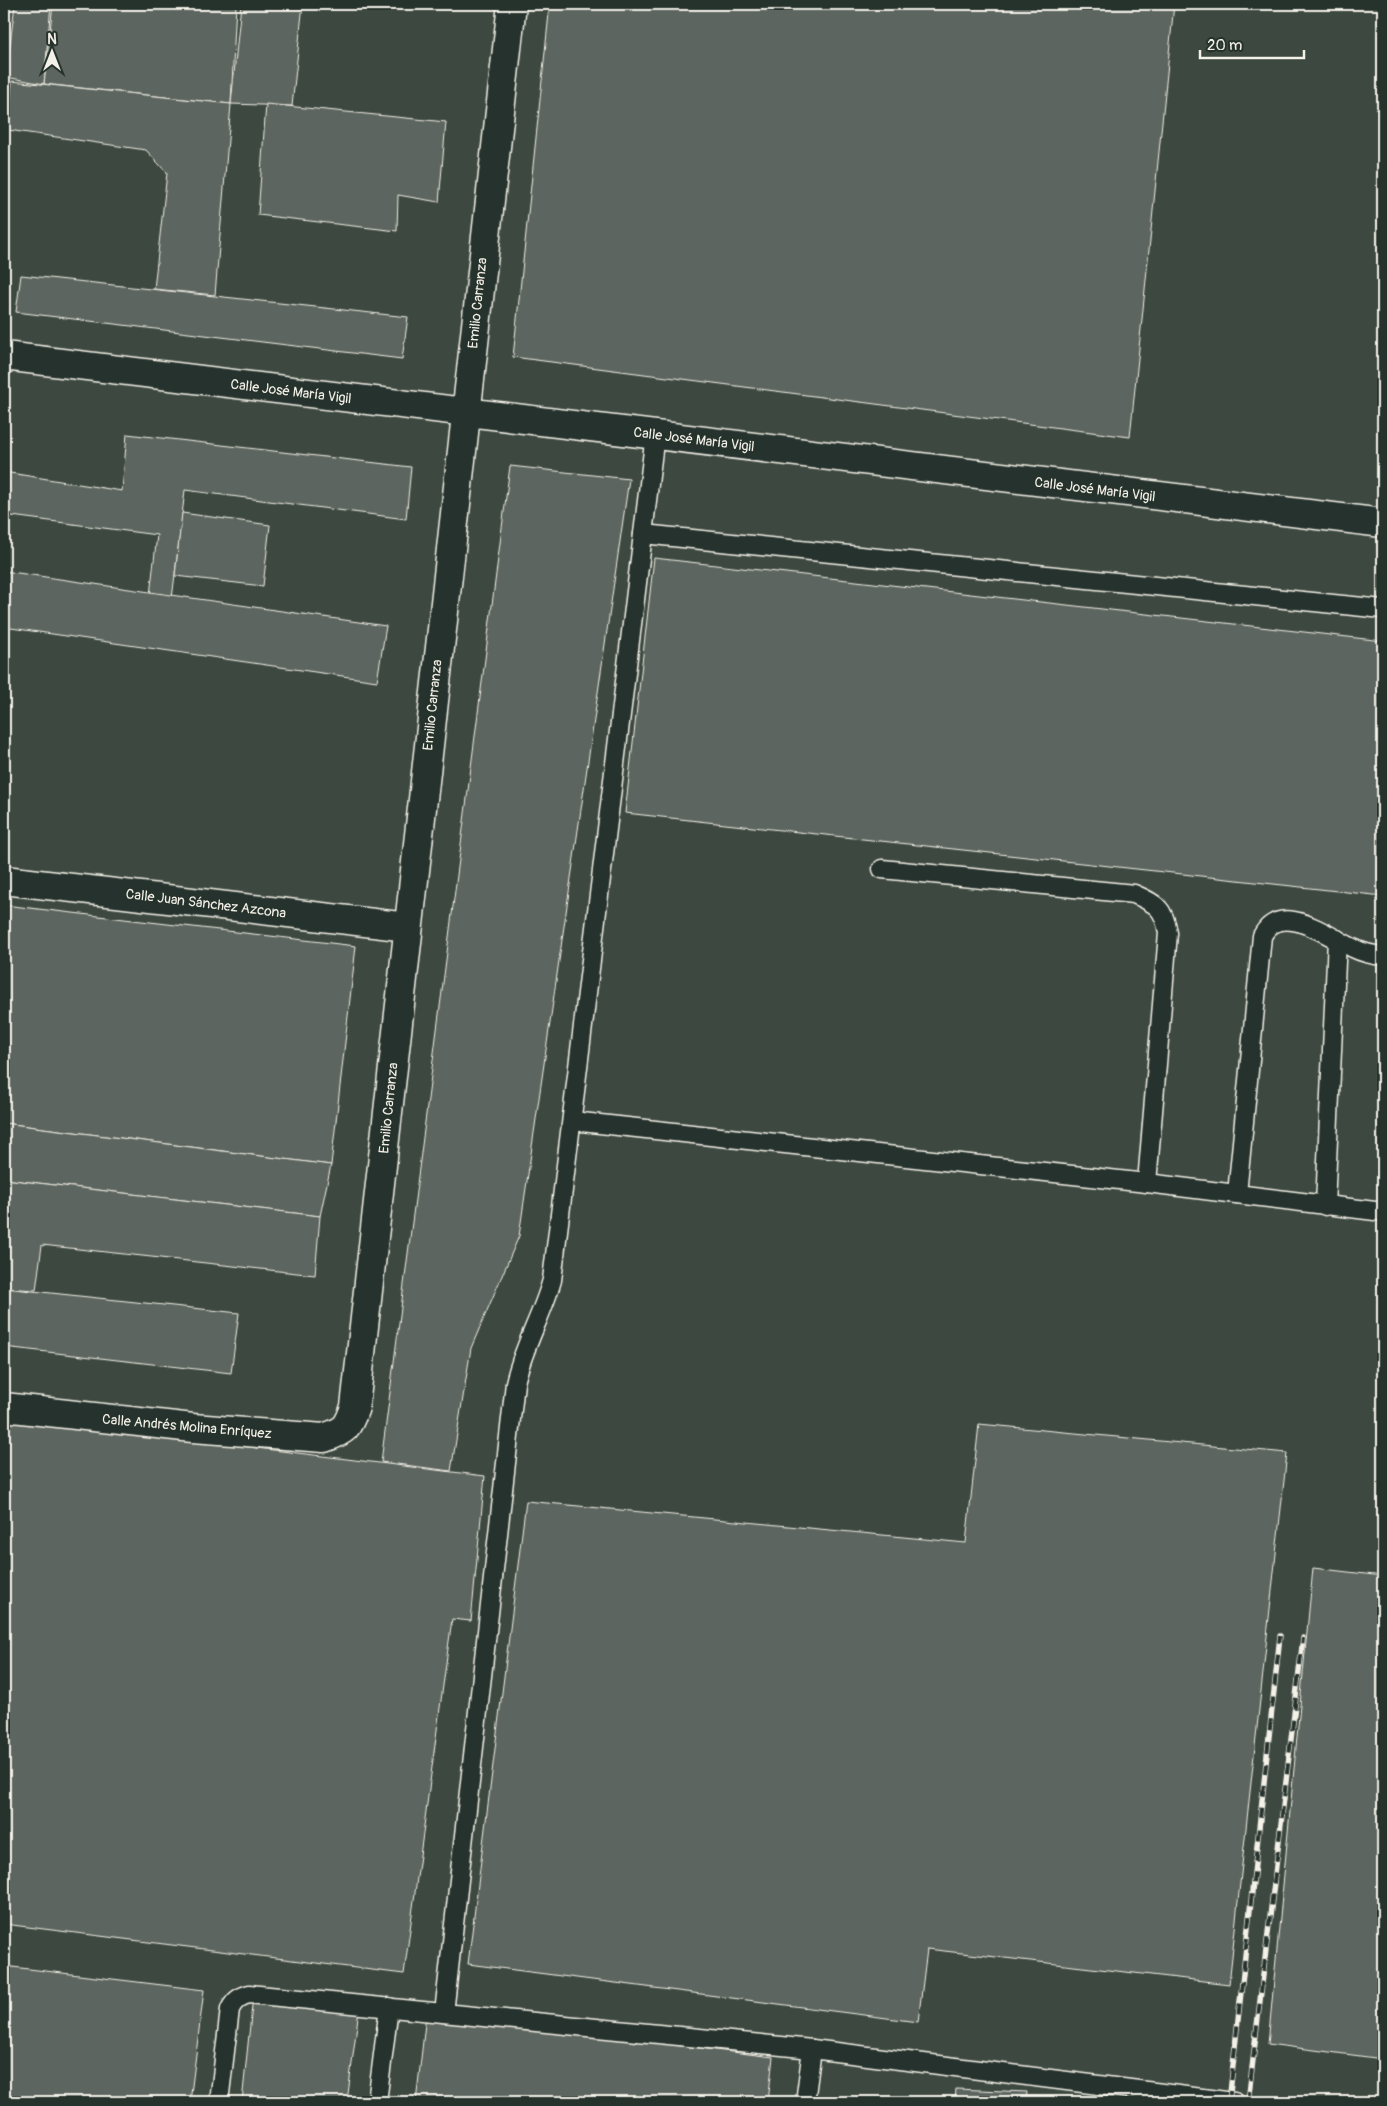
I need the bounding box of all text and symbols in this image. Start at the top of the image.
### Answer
north arrow [28,28,78,78]
scale bar [1200,28,1303,60]
text: N [47,31,57,48]
text: 20 m [1207,36,1242,55]
street label: Emilio Carranza [464,257,491,349]
street label: Calle José María Vigil [230,376,352,407]
street label: Calle José María Vigil [633,424,755,455]
street label: Calle José María Vigil [1034,474,1156,505]
street label: Emilio Carranza [419,659,446,751]
street label: Calle Juan Sánchez Azcona [125,885,287,922]
street label: Emilio Carranza [375,1062,402,1154]
street label: Calle Andrés Molina Enríquez [102,1411,272,1442]

